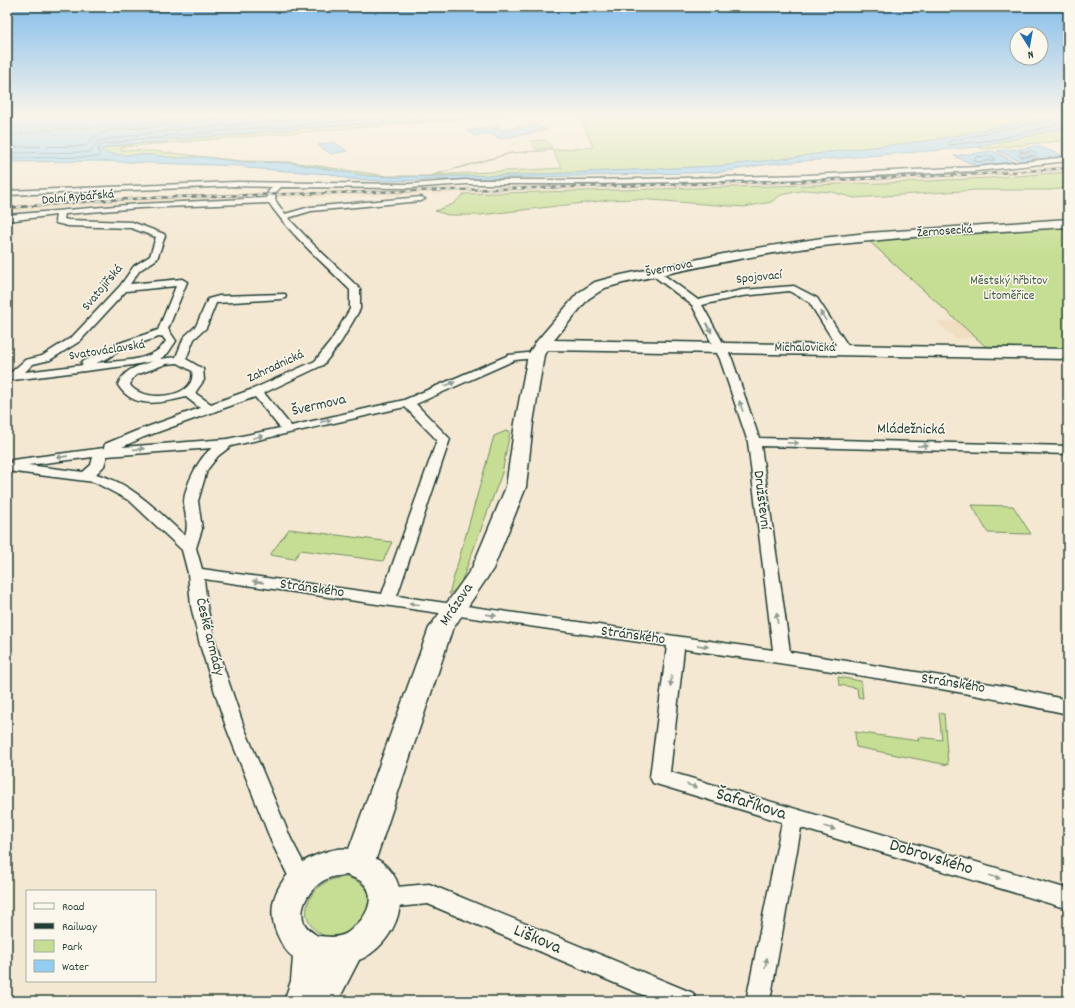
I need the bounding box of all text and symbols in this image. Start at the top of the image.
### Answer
north arrow [1009,26,1049,66]
text: N [1026,45,1035,62]
street label: Dolní Rybářská [41,185,116,211]
street label: Žernosecká [916,221,974,243]
street label: Švermova [644,255,695,283]
street label: Svatojiřská [78,260,129,315]
street label: Spojovací [735,266,784,290]
park label: Městský hřbitov Litoměřice [970,272,1048,306]
one-way arrow [819,310,826,322]
one-way arrow [706,322,713,334]
street label: Svatováclavská [68,336,147,366]
street label: Michalovická [775,339,836,358]
street label: Zahradnická [245,345,308,388]
one-way arrow [445,381,456,387]
street label: Švermova [290,389,349,423]
one-way arrow [738,399,744,411]
one-way arrow [320,418,333,424]
street label: Mládežnická [877,418,946,442]
one-way arrow [252,433,264,439]
one-way arrow [787,440,799,447]
one-way arrow [917,443,930,449]
one-way arrow [133,445,145,452]
one-way arrow [56,454,68,460]
street label: Družstevní [746,469,776,532]
street label: Stránského [278,574,346,604]
street label: Mrázova [435,578,480,631]
one-way arrow [252,579,264,585]
street label: České armády [189,596,230,679]
one-way arrow [408,601,420,607]
one-way arrow [485,612,498,618]
one-way arrow [773,612,780,624]
street label: Stránského [599,621,667,651]
one-way arrow [697,643,709,649]
street label: Stránského [919,668,987,700]
one-way arrow [668,675,675,687]
one-way arrow [686,783,698,789]
street label: Šafaříkova [713,783,790,828]
one-way arrow [825,825,837,831]
street label: Dobrovského [886,833,976,883]
one-way arrow [989,874,1001,880]
legend [26,890,156,982]
text: Road [62,899,84,916]
text: Railway [62,919,98,936]
street label: Liškova [509,919,565,961]
text: Park [62,939,83,956]
one-way arrow [763,957,769,969]
text: Water [62,959,89,976]

